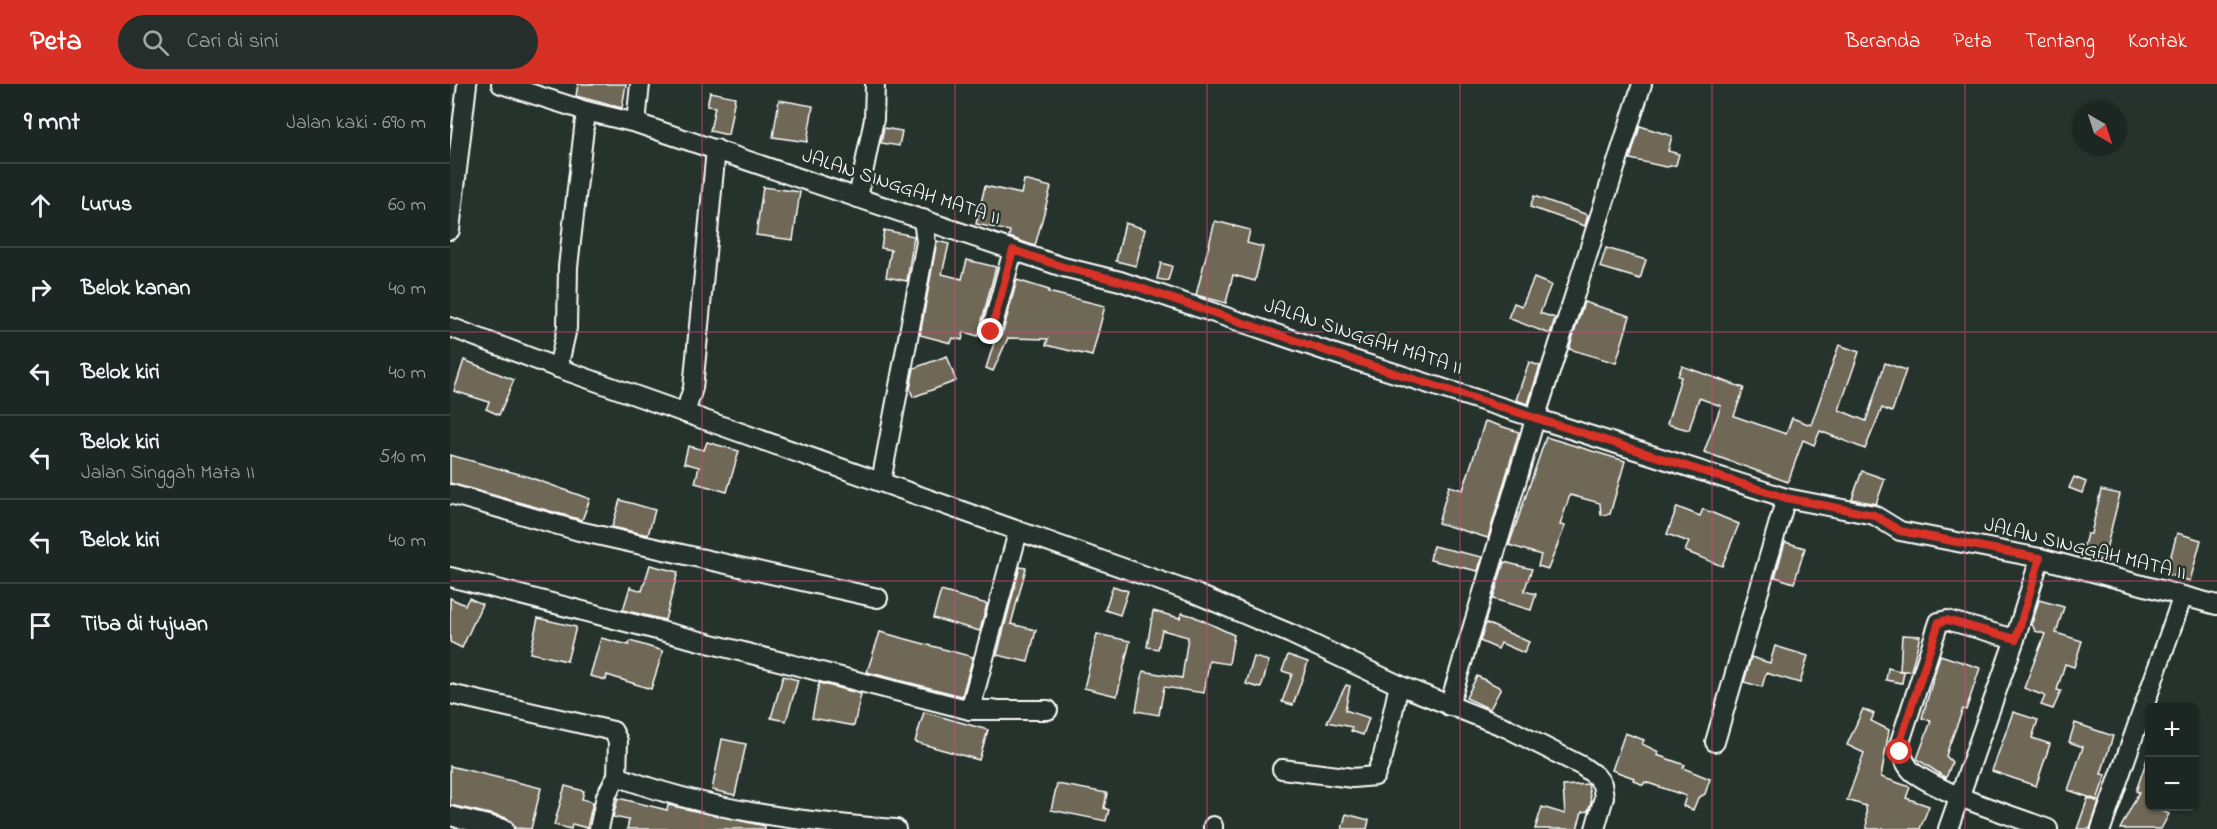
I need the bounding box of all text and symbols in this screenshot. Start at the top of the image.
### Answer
search box [118,15,538,69]
text: Peta [30,22,82,63]
icon: search [139,26,172,59]
text: Cari di sini [187,26,279,58]
text: Beranda [1845,27,1920,57]
text: Peta [1953,27,1992,57]
text: Tentang [2025,27,2095,57]
text: Kontak [2128,27,2187,57]
north arrow [2073,102,2127,156]
text: 9 mnt [24,104,80,142]
text: Jalan kaki · 690 m [286,109,426,138]
street label: JALAN SINGGAH MATA II [798,142,1004,234]
icon: ahead [24,189,57,222]
text: Lurus [81,189,132,221]
text: 60 m [388,191,426,220]
icon: right [24,273,57,306]
text: Belok kanan [81,273,190,305]
text: 40 m [389,275,426,304]
street label: JALAN SINGGAH MATA II [1260,292,1466,384]
route end [977,318,1003,344]
icon: left [24,357,57,390]
text: Belok kiri [81,357,160,389]
text: 40 m [389,359,426,388]
text: Belok kiri [81,427,160,459]
icon: left [24,441,57,474]
text: 510 m [379,443,426,472]
text: Jalan Singgah Mata II [81,459,255,488]
street label: JALAN SINGGAH MATA II [1981,511,2189,589]
icon: left [24,525,57,558]
text: Belok kiri [81,525,160,557]
text: 40 m [389,527,426,556]
icon: arrive [24,609,57,642]
text: Tiba di tujuan [81,609,208,641]
map controls [2145,703,2199,811]
button: + [2145,703,2199,757]
route start [1886,738,1912,764]
button: − [2145,757,2199,811]

